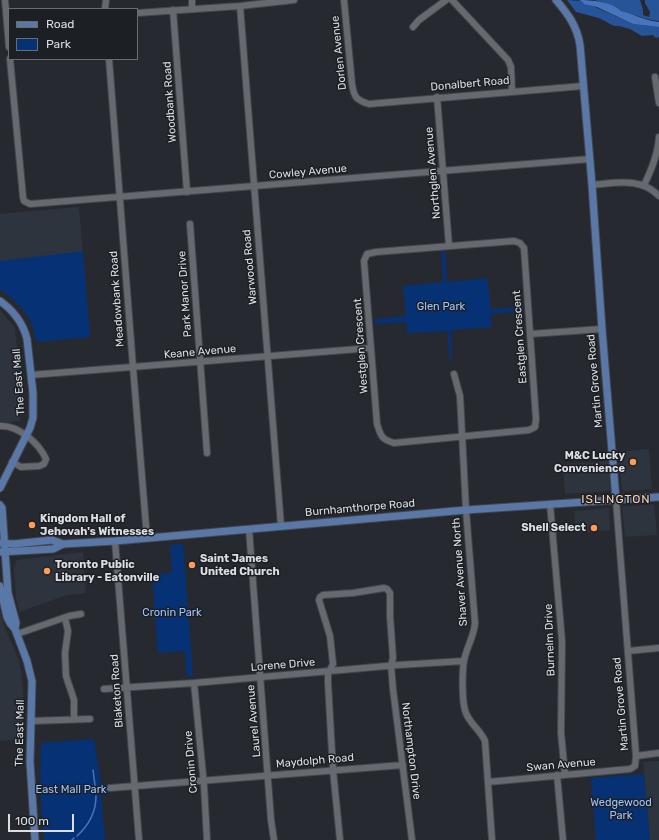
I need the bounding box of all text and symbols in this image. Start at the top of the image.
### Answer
legend [8,8,138,60]
street label: Dorlen Avenue [329,15,349,91]
text: Road [46,17,74,31]
text: Park [46,37,71,51]
street label: Woodbank Road [161,61,179,143]
street label: Donalbert Road [430,74,510,94]
street label: Northglen Avenue [422,126,444,220]
street label: Cowley Avenue [268,162,348,182]
street label: Warwood Road [240,229,260,305]
street label: Park Manor Drive [175,250,195,338]
street label: Meadowbank Road [107,251,127,347]
street label: Eastglen Crescent [510,290,530,384]
street label: Westglen Crescent [351,298,371,394]
park label: Glen Park [417,300,465,314]
street label: Martin Grove Road [584,334,606,428]
street label: Keane Avenue [163,342,237,362]
street label: The East Mall [10,348,28,416]
place label: M&C Lucky Convenience [554,449,625,475]
marker: M&C Lucky Convenience [628,457,638,467]
district label: ISLINGTON [581,493,651,507]
street label: Burnhamthorpe Road [305,497,415,519]
place label: Kingdom Hall of Jehovah's Witnesses [40,512,154,538]
street label: Shaver Avenue North [450,517,470,627]
marker: Kingdom Hall of Jehovah's Witnesses [27,520,37,530]
place label: Shell Select [521,521,586,535]
marker: Shell Select [589,523,599,533]
place label: Saint James United Church [200,552,280,578]
place label: Toronto Public Library - Eatonville [55,558,159,584]
marker: Saint James United Church [187,560,197,570]
marker: Toronto Public Library - Eatonville [42,566,52,576]
street label: Burnelm Drive [542,603,558,677]
park label: Cronin Park [142,606,202,620]
street label: Blaketon Road [108,654,126,728]
street label: Lorene Drive [250,656,316,674]
street label: Martin Grove Road [610,657,632,751]
street label: Laurel Avenue [244,684,264,758]
street label: The East Mall [13,699,27,767]
street label: Northampton Drive [398,702,424,800]
street label: Cronin Drive [182,730,200,794]
street label: Maydolph Road [276,751,354,771]
street label: Swan Avenue [526,755,596,775]
park label: East Mall Park [35,783,107,797]
park label: Wedgewood Park [590,796,652,822]
scale bar [10,806,76,832]
text: 100 m [15,814,49,828]

